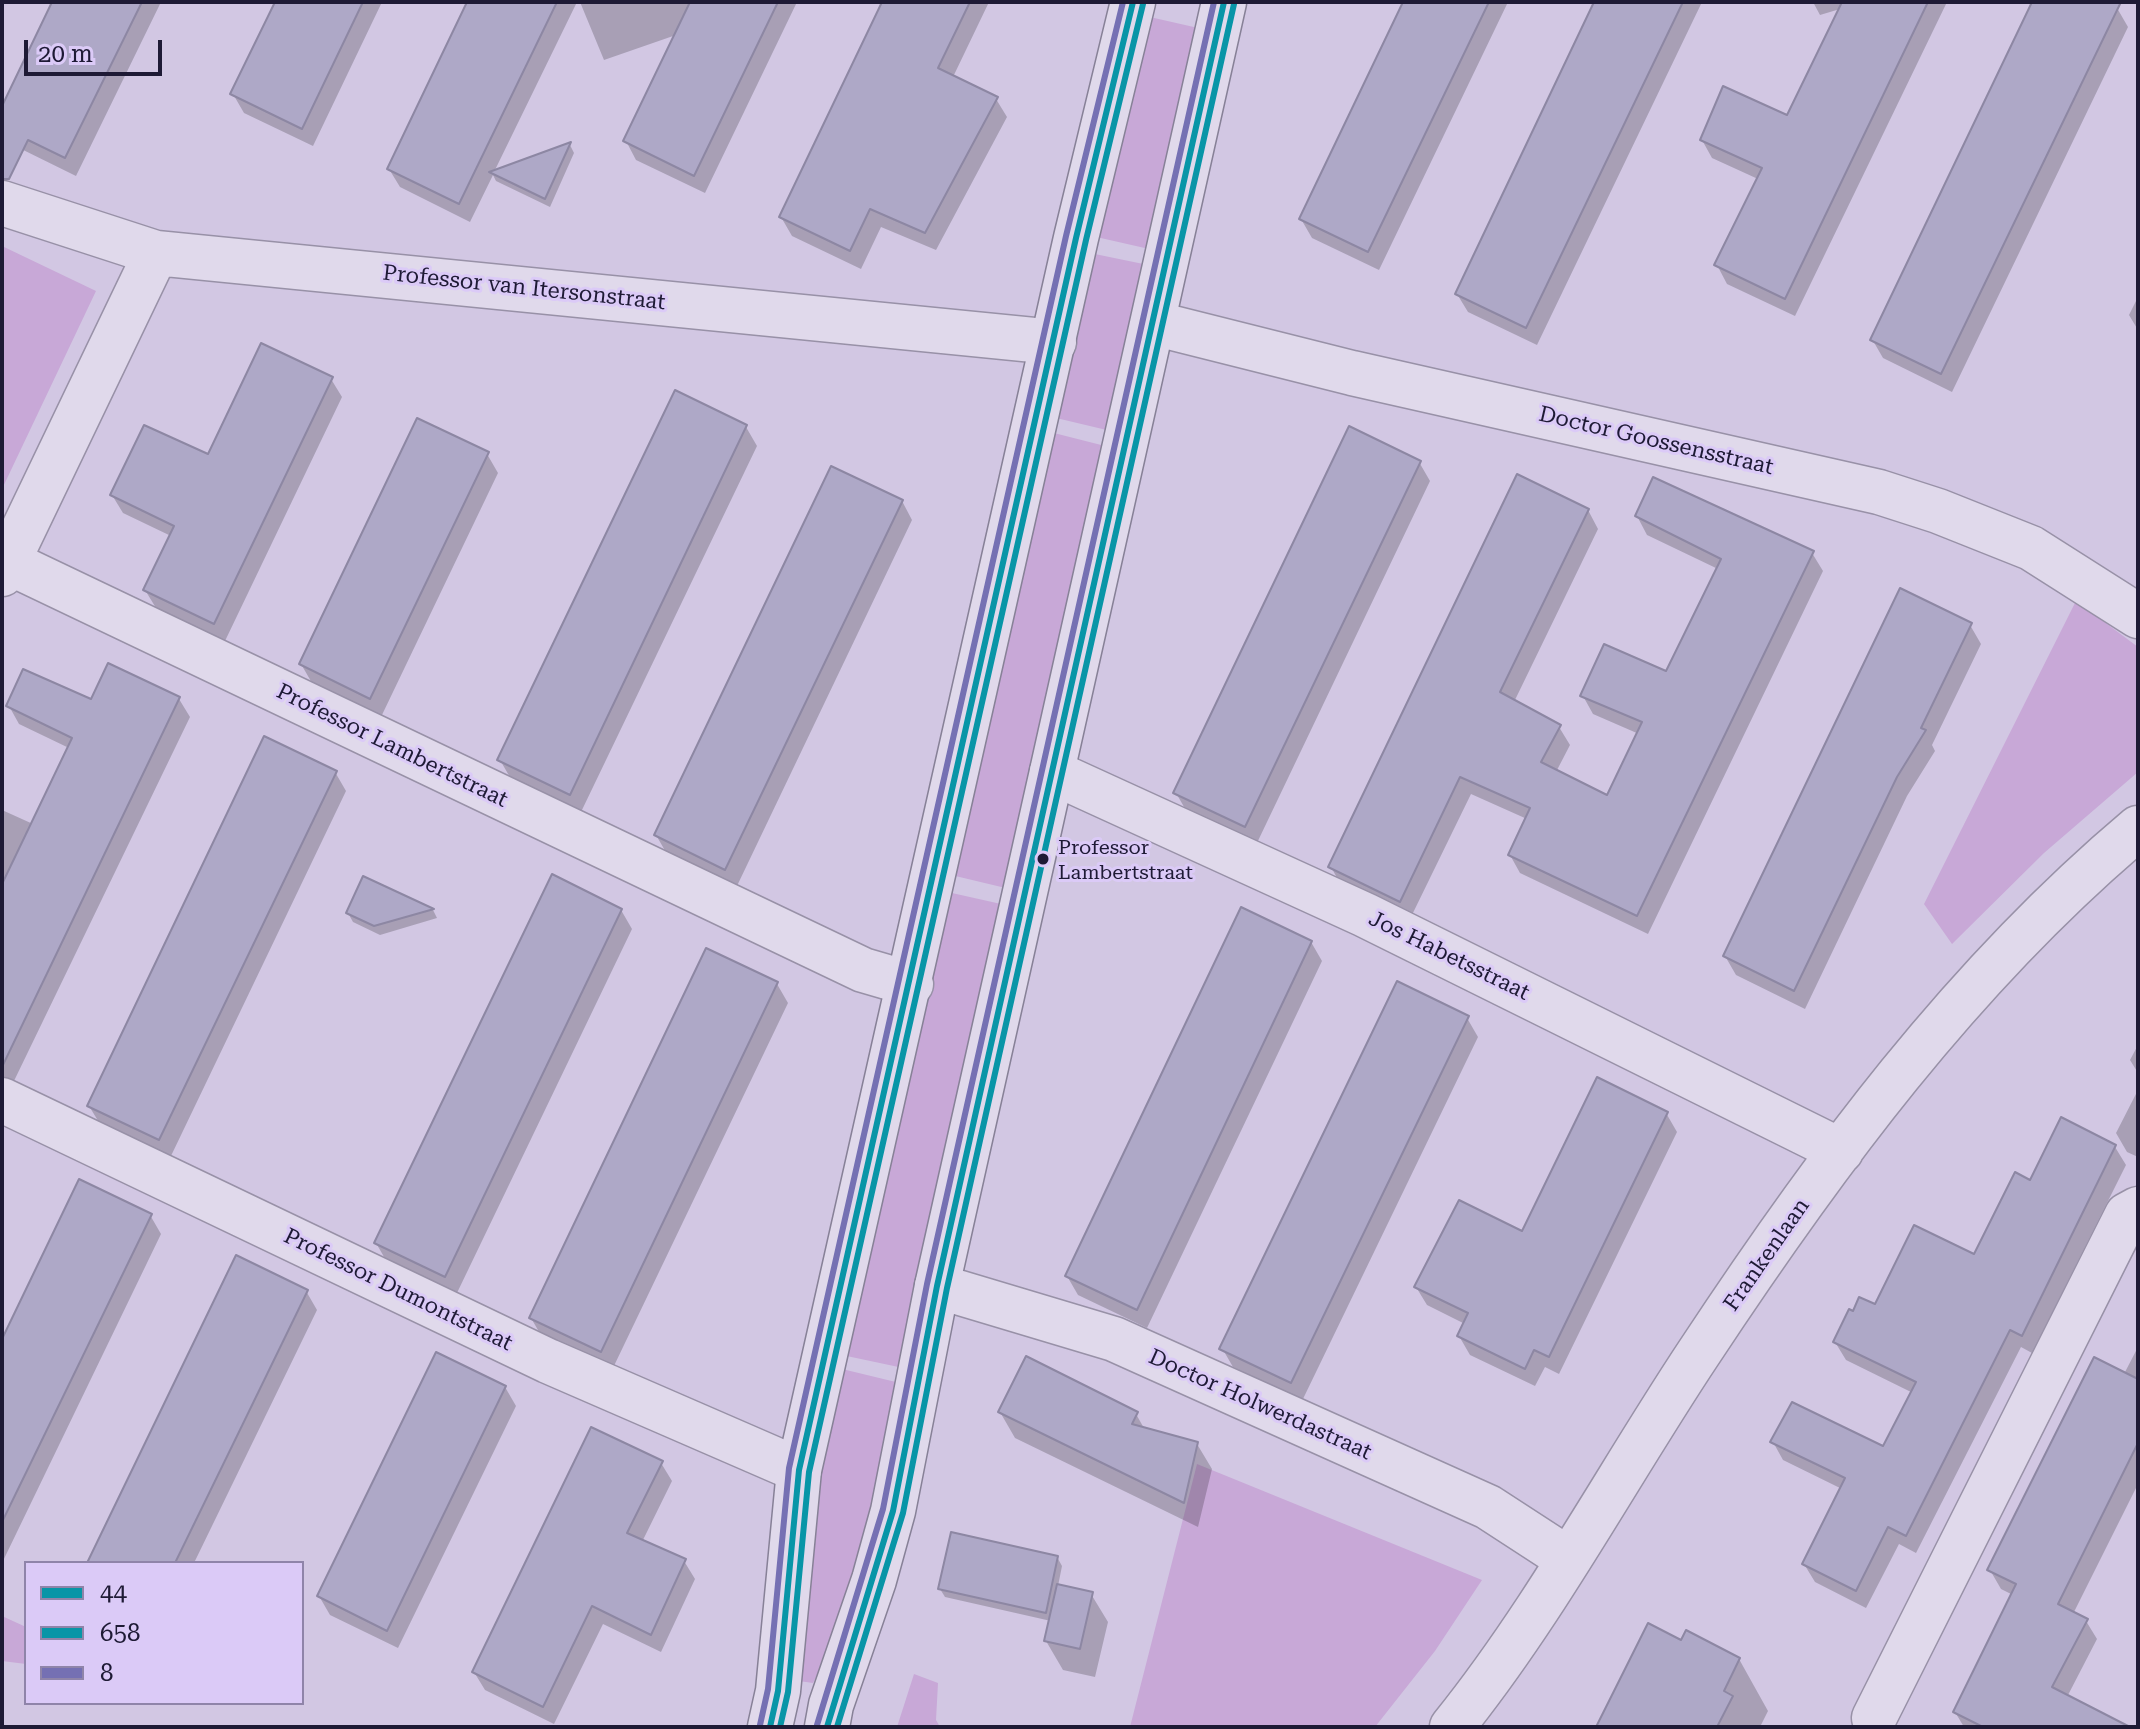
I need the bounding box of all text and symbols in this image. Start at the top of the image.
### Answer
scale bar [28,24,166,74]
text: 20 m [38,40,93,68]
street label: Professor van Itersonstraat [381,260,667,316]
street label: Doctor Goossensstraat [1536,401,1776,481]
street label: Professor Lambertstraat [272,678,512,814]
place label: Professor Lambertstraat [1058,836,1193,883]
marker: Professor Lambertstraat [1035,851,1051,867]
street label: Jos Habetsstraat [1364,906,1534,1006]
street label: Frankenlaan [1718,1194,1816,1316]
street label: Professor Dumontstraat [279,1223,517,1357]
street label: Doctor Holwerdastraat [1144,1344,1376,1466]
legend [24,1561,304,1705]
text: 44 [100,1579,127,1607]
text: 658 [100,1619,140,1647]
text: 8 [100,1659,113,1687]

